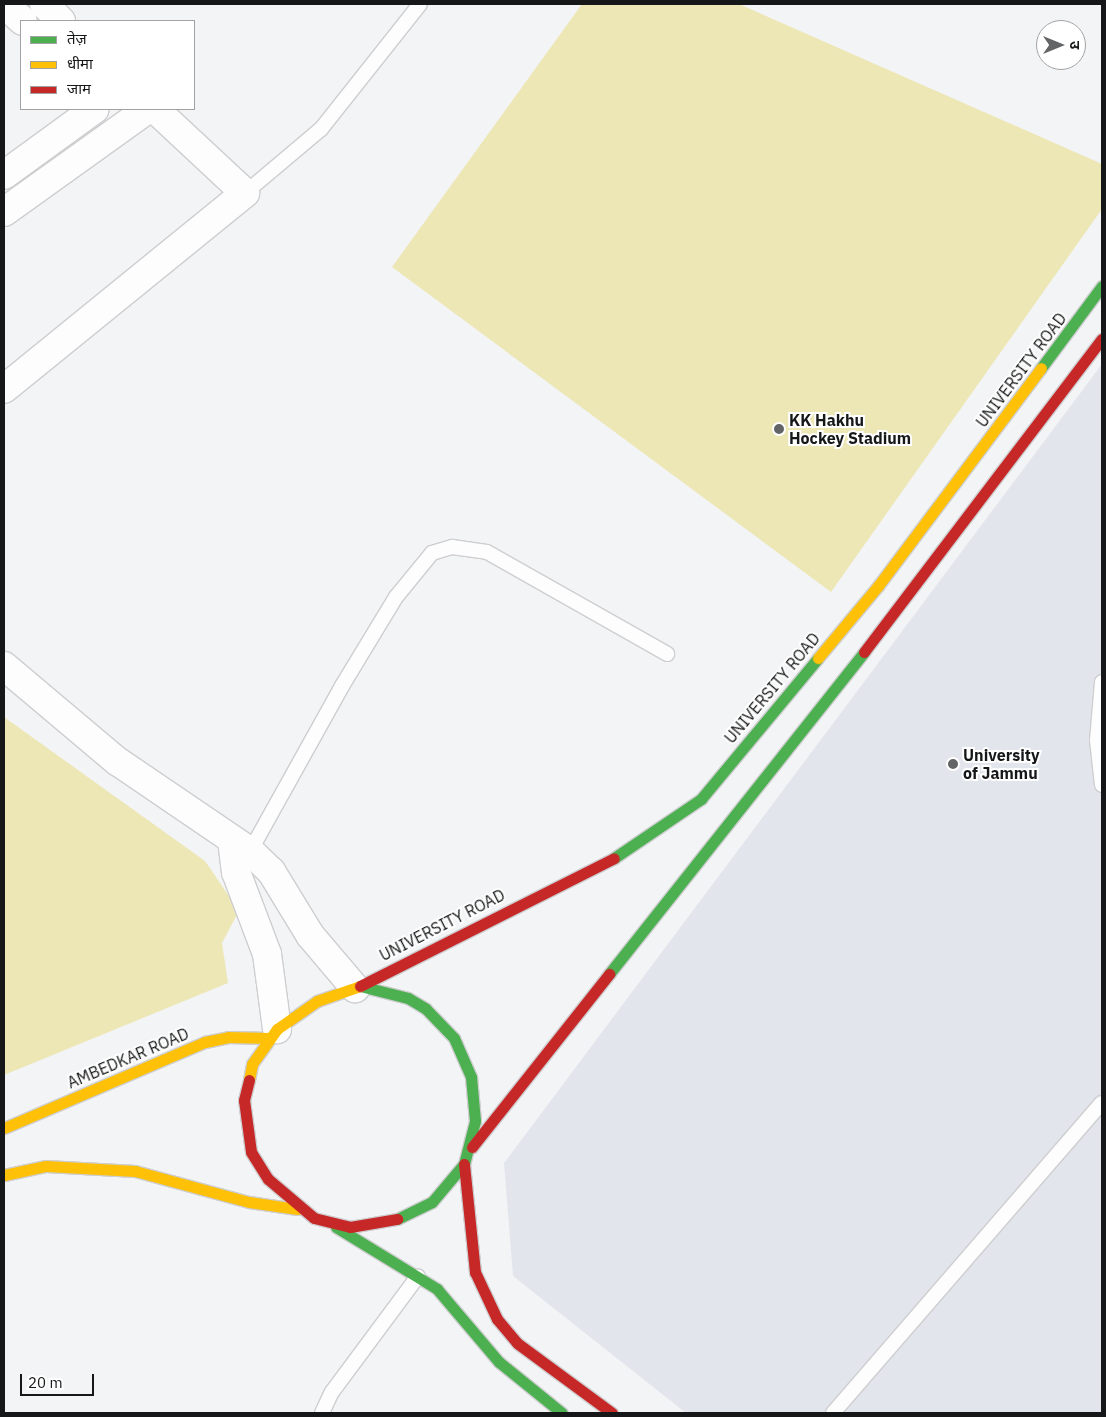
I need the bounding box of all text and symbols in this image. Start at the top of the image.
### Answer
legend [20,20,195,110]
north arrow [1036,20,1086,70]
text: तेज़ [67,29,87,48]
text: उ [1066,41,1084,49]
text: धीमा [67,54,93,73]
text: जाम [67,79,91,98]
street label: UNIVERSITY ROAD [972,309,1070,431]
place label: KK Hakhu Hockey Stadium [789,410,911,448]
marker: KK Hakhu Hockey Stadium [773,423,785,435]
street label: UNIVERSITY ROAD [720,629,824,747]
place label: University of Jammu [963,745,1039,783]
marker: University of Jammu [947,758,959,770]
street label: UNIVERSITY ROAD [376,885,508,965]
street label: AMBEDKAR ROAD [64,1024,192,1092]
scale bar [22,1364,96,1396]
text: 20 m [28,1373,63,1392]

